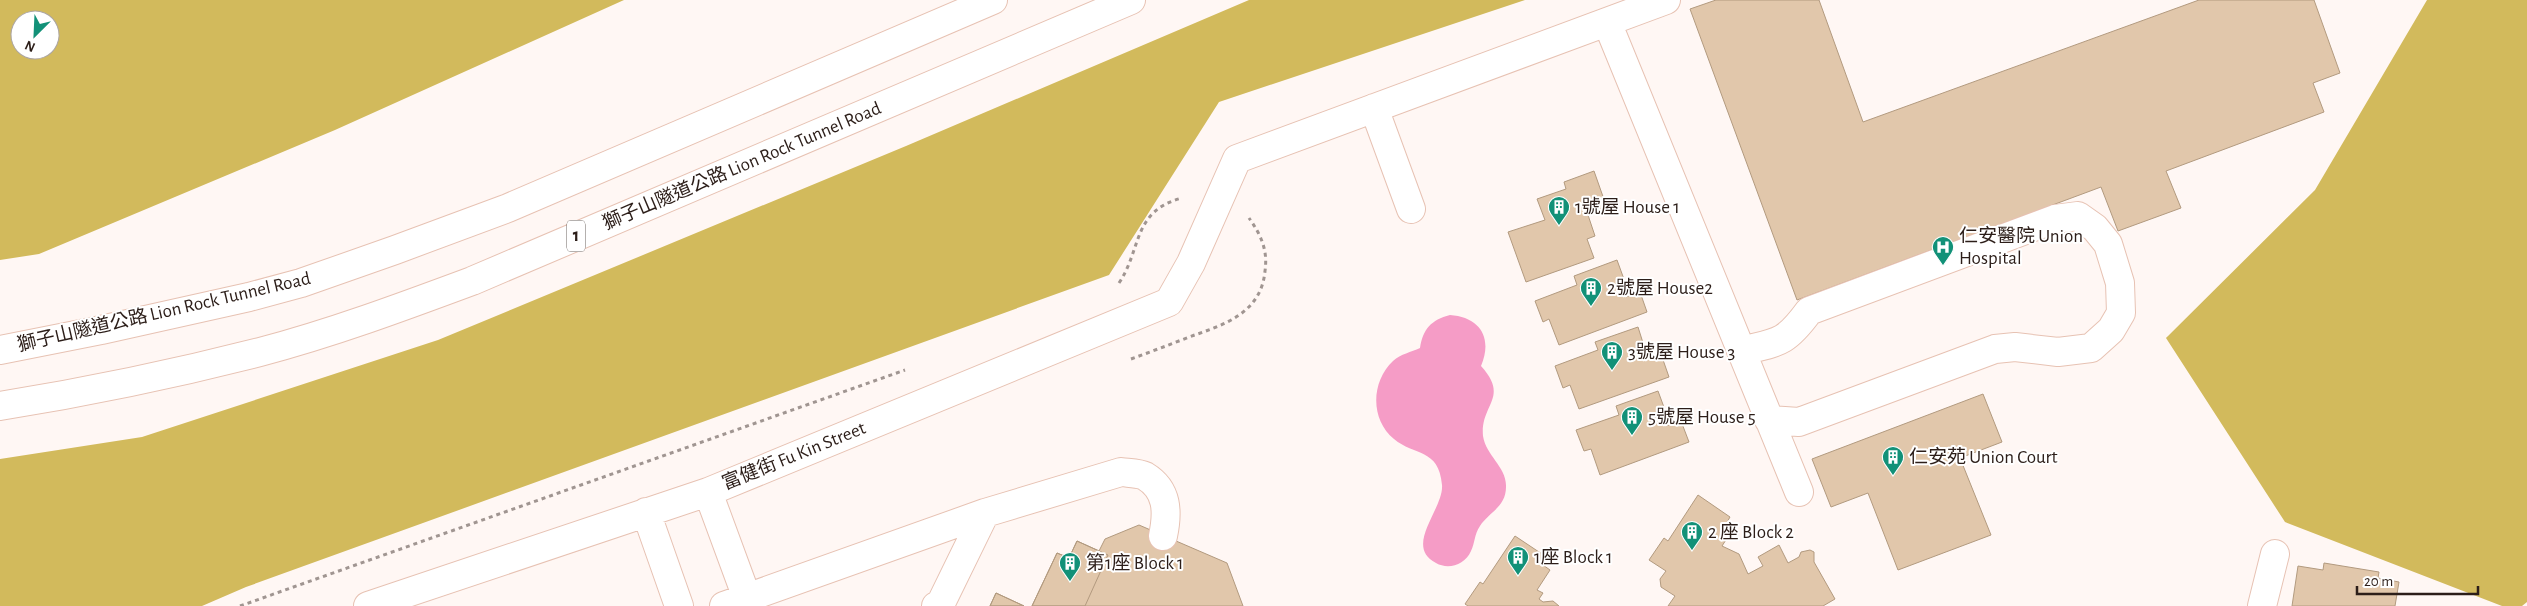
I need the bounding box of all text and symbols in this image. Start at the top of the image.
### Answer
north arrow [10,10,60,60]
text: N [23,38,37,54]
street label: 獅子山隧道公路 Lion Rock Tunnel Road [600,98,884,233]
building icon: 1號屋 House 1 [1547,195,1571,226]
place label: 1號屋 House 1 [1575,196,1680,217]
road number: 1 [567,220,585,252]
place label: 仁安醫院 Union Hospital [1959,225,2083,268]
hospital icon: 仁安醫院 Union Hospital [1931,235,1955,266]
street label: 獅子山隧道公路 Lion Rock Tunnel Road [15,268,313,355]
building icon: 2號屋 House2 [1579,276,1603,307]
place label: 2號屋 House2 [1607,277,1713,298]
building icon: 3號屋 House 3 [1600,340,1624,371]
place label: 3號屋 House 3 [1628,341,1735,362]
building icon: 5號屋 House 5 [1620,405,1644,436]
place label: 5號屋 House 5 [1648,406,1756,427]
street label: 富健街 Fu Kin Street [719,417,868,493]
building icon: 仁安苑 Union Court [1881,445,1905,476]
place label: 仁安苑 Union Court [1909,446,2058,467]
building icon: 2 座 Block 2 [1680,520,1704,551]
place label: 2 座 Block 2 [1708,521,1794,542]
building icon: 1座 Block 1 [1506,545,1530,576]
place label: 1座 Block 1 [1534,546,1613,567]
building icon: 第1座 Block 1 [1058,551,1082,582]
place label: 第1座 Block 1 [1086,552,1184,573]
scale bar [2357,564,2478,596]
text: 20 m [2364,574,2393,589]

